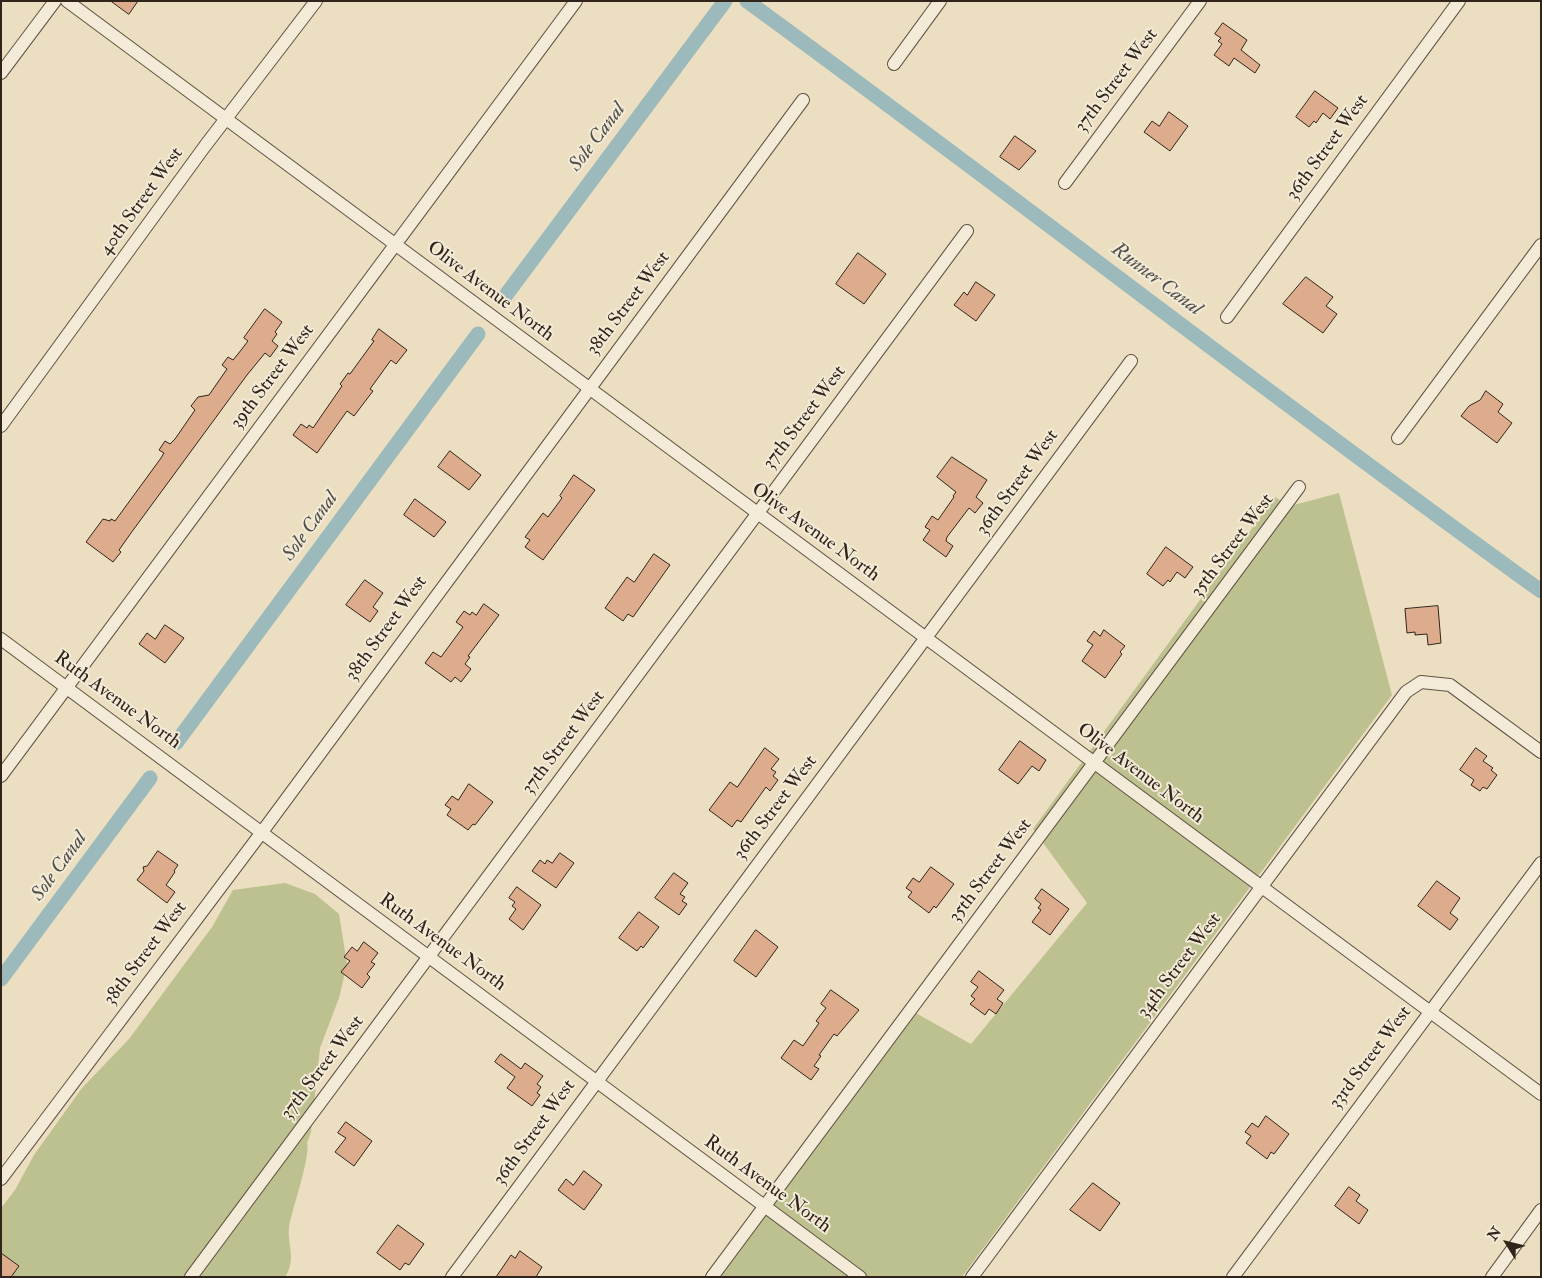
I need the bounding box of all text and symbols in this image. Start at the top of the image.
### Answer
street label: 37th Street West [1071,25,1163,137]
street label: 36th Street West [1282,91,1374,205]
water label: Sole Canal [564,99,632,177]
street label: 40th Street West [95,143,189,261]
street label: Olive Avenue North [422,237,558,347]
water label: Runner Canal [1106,238,1206,322]
street label: 38th Street West [582,247,676,361]
street label: 39th Street West [226,320,320,434]
street label: 37th Street West [759,362,851,474]
street label: 36th Street West [972,426,1064,540]
street label: Olive Avenue North [746,479,884,587]
water label: Sole Canal [278,488,344,566]
street label: 35th Street West [1187,490,1279,602]
street label: 38th Street West [341,572,433,686]
street label: Ruth Avenue North [49,647,185,755]
street label: 37th Street West [518,687,610,799]
street label: Olive Avenue North [1072,719,1208,829]
street label: 36th Street West [729,751,823,865]
street label: 35th Street West [945,815,1037,927]
water label: Sole Canal [27,828,93,906]
street label: Ruth Avenue North [374,889,510,997]
street label: 38th Street West [99,897,193,1011]
street label: 34th Street West [1133,909,1227,1023]
street label: 33rd Street West [1325,1002,1417,1114]
street label: 37th Street West [277,1012,369,1124]
street label: 36th Street West [489,1076,581,1190]
street label: Ruth Avenue North [699,1131,835,1239]
north arrow [1482,1218,1532,1268]
text: N [1484,1224,1505,1244]

